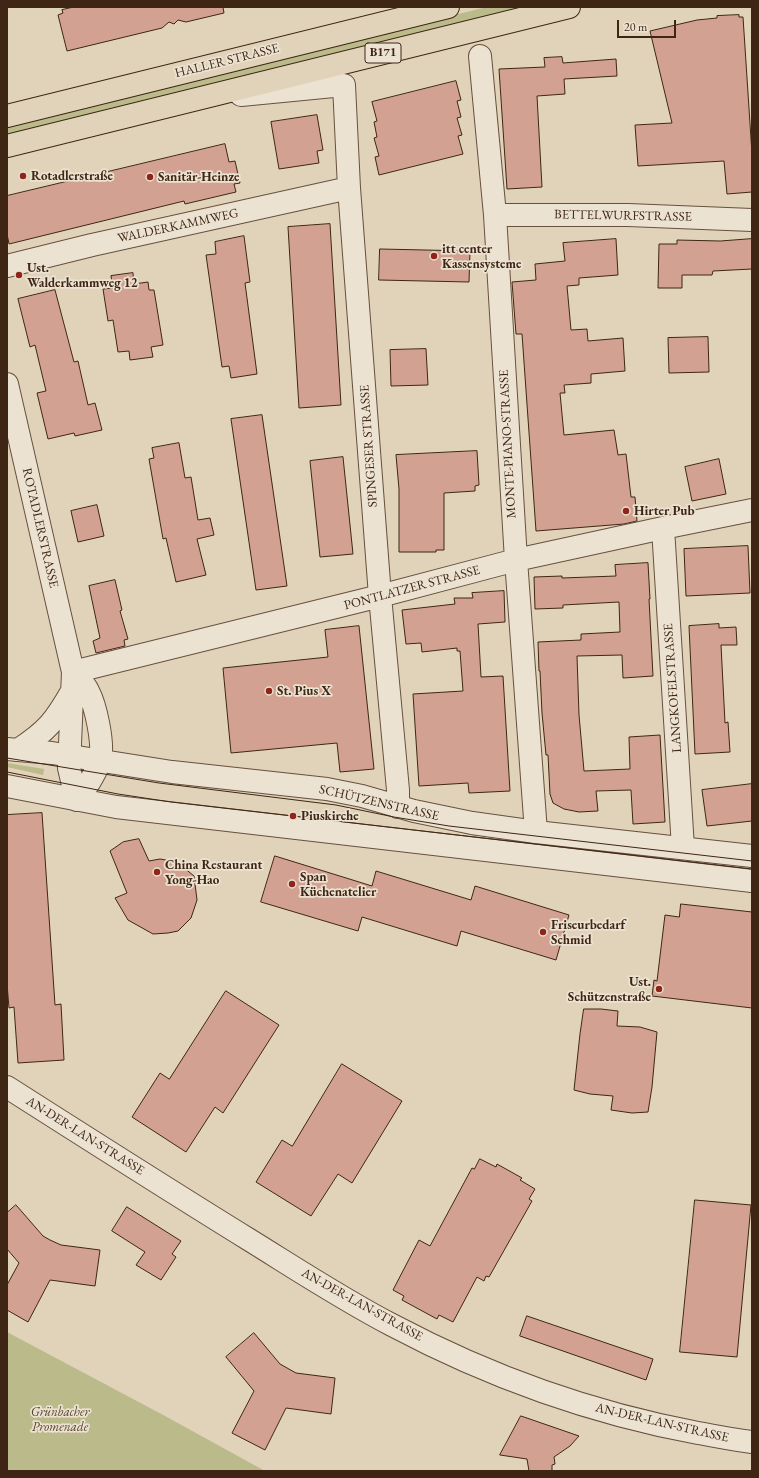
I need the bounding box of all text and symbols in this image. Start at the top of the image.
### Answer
scale bar [619,12,678,38]
text: 20 m [624,19,647,35]
street label: HALLER STRASSE [173,41,281,81]
road number: B171 [365,43,401,63]
place label: Rotadlerstraße [31,168,113,184]
place label: Sanitär-Heinze [158,169,239,185]
marker: Rotadlerstraße [18,171,28,181]
marker: Sanitär-Heinze [145,172,155,182]
street label: WALDERKAMMWEG [116,206,240,246]
street label: BETTELWURFSTRASSE [554,207,692,225]
place label: itt center Kassensysteme [442,241,521,272]
marker: itt center Kassensysteme [429,251,439,261]
place label: Ust. Walderkammweg 12 [27,260,138,291]
marker: Ust. Walderkammweg 12 [14,270,24,280]
street label: MONTE-PIANO-STRASSE [496,369,520,519]
street label: SPINGESER STRASSE [357,384,381,508]
street label: ROTADLERSTRASSE [19,467,61,589]
place label: Hirter Pub [634,503,694,519]
marker: Hirter Pub [621,506,631,516]
street label: PONTLATZER STRASSE [342,562,482,614]
street label: LANGKOFELSTRASSE [661,623,685,753]
place label: St. Pius X [277,683,331,699]
marker: St. Pius X [264,686,274,696]
street label: SCHÜTZENSTRASSE [318,782,440,824]
place label: Piuskirche [301,808,359,824]
marker: Piuskirche [288,811,298,821]
place label: China Restaurant Yong-Hao [165,857,262,888]
marker: China Restaurant Yong-Hao [152,867,162,877]
place label: Span Küchenatelier [300,869,376,900]
marker: Span Küchenatelier [287,879,297,889]
place label: Friseurbedarf Schmid [551,917,625,948]
marker: Friseurbedarf Schmid [538,927,548,937]
place label: Ust. Schützenstraße [568,974,651,1005]
marker: Ust. Schützenstraße [654,984,664,994]
street label: AN-DER-LAN-STRASSE [23,1093,147,1179]
street label: AN-DER-LAN-STRASSE [299,1265,425,1345]
street label: AN-DER-LAN-STRASSE [594,1400,730,1446]
park label: Grünbacher Promenade [31,1404,89,1435]

